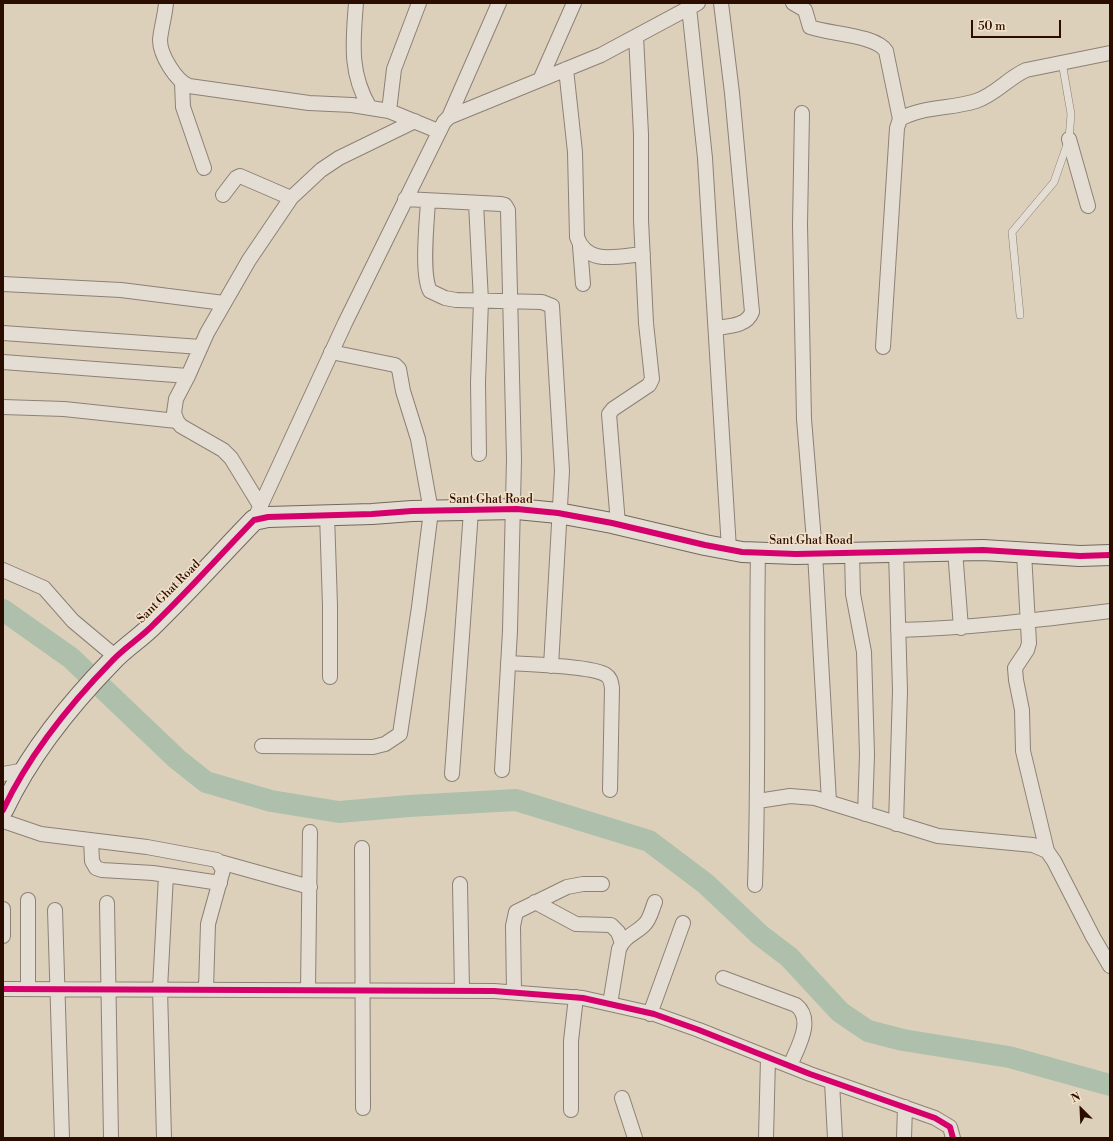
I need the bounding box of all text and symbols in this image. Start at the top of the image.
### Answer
scale bar [973,12,1063,38]
text: 50 m [978,19,1006,34]
street label: Sant Ghat Road [449,493,533,507]
street label: Sant Ghat Road [769,534,853,548]
street label: Sant Ghat Road [134,557,204,627]
north arrow [1061,1089,1101,1129]
text: N [1069,1090,1083,1106]

